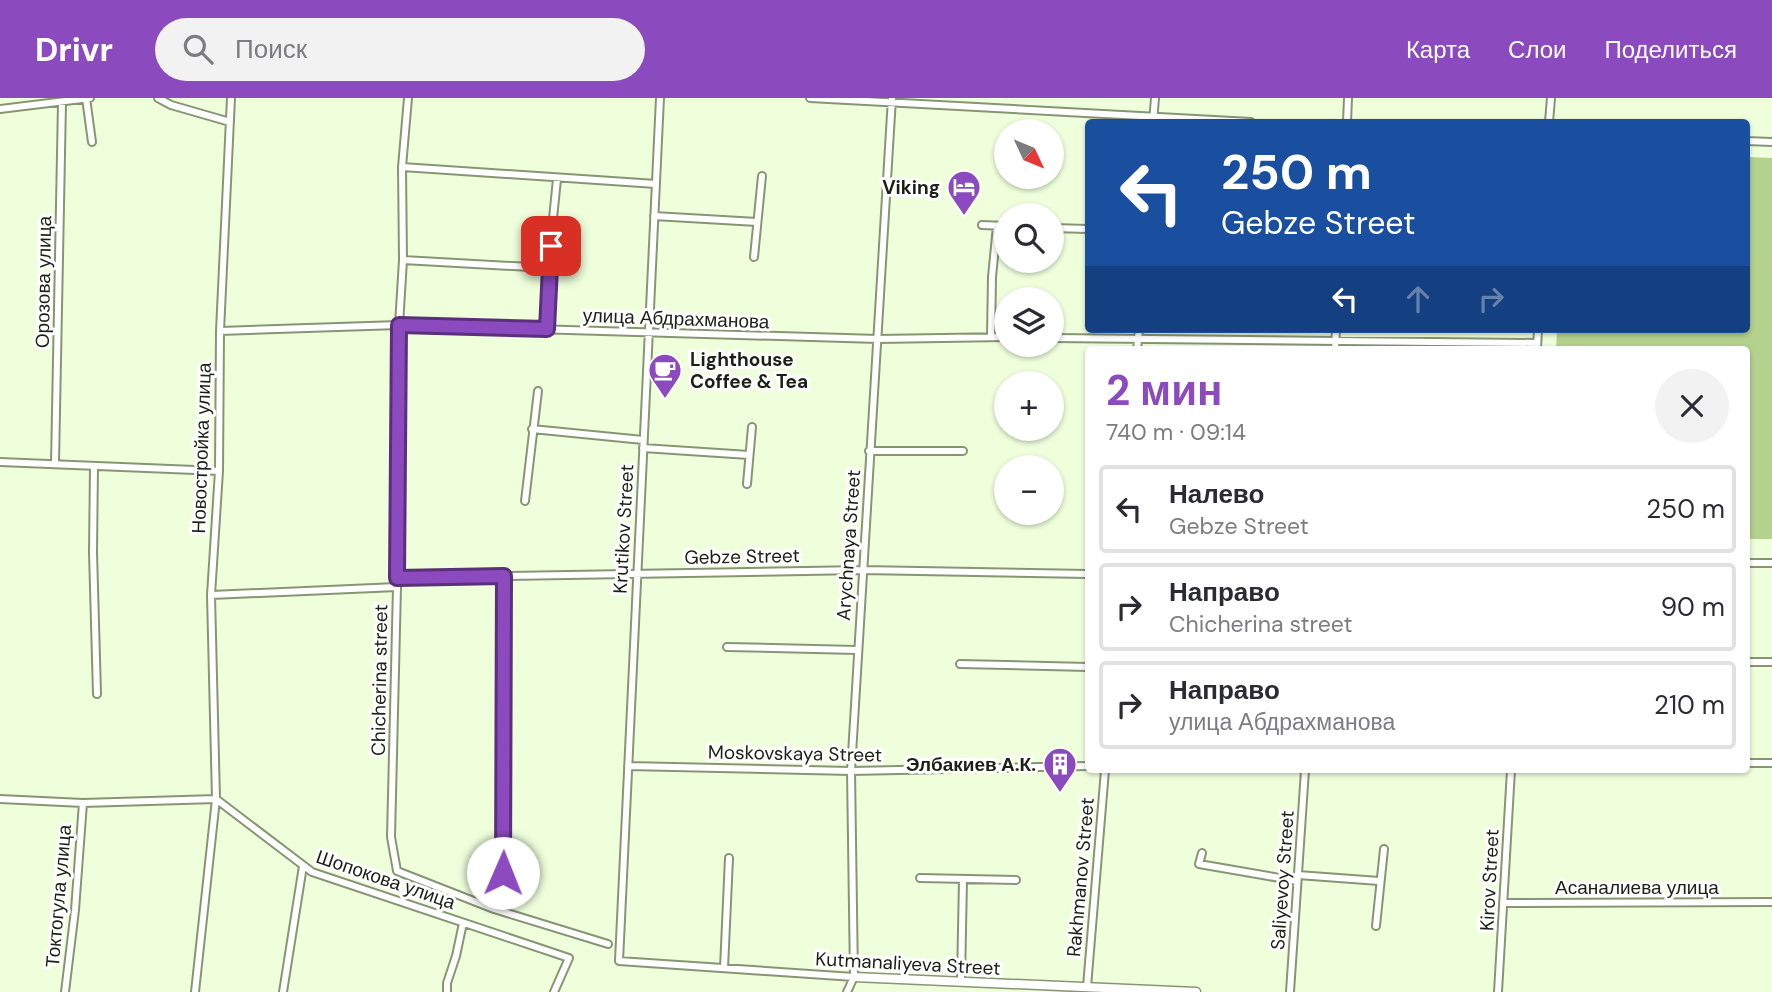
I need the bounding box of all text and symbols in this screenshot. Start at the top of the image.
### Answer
search box [155,18,645,81]
text: Drivr [35,28,113,71]
icon: search [179,30,217,68]
text: Поиск [235,32,307,66]
text: Карта [1406,34,1470,65]
text: Слои [1508,34,1566,65]
text: Поделиться [1604,34,1737,65]
north arrow [994,119,1064,189]
map controls [994,119,1064,525]
text: 250 m [1221,140,1372,204]
icon: left [1106,147,1197,238]
hotel icon: Viking [945,168,983,217]
place label: Viking [882,175,940,200]
text: Gebze Street [1221,202,1416,244]
button: search [994,203,1064,273]
street label: Орозова улица [30,215,57,348]
pin [521,216,581,276]
icon: arrive [532,227,570,265]
icon: left [1326,280,1364,318]
icon: ahead [1399,280,1437,318]
icon: right [1472,280,1510,318]
button: layers [994,287,1064,357]
street label: улица Абдрахманова [582,303,770,334]
place label: Lighthouse Coffee & Tea [690,347,808,394]
cafe icon: Lighthouse Coffee & Tea [646,351,684,400]
street label: Новостройка улица [186,362,217,534]
text: 2 мин [1106,363,1222,418]
button: close [1655,369,1729,443]
button: + [994,371,1064,441]
text: 740 m · 09:14 [1106,417,1246,447]
button: − [994,455,1064,525]
street label: Krutikov Street [608,464,639,594]
street label: Arychnaya Street [831,469,866,621]
text: Налево [1169,477,1264,511]
icon: left [1110,490,1148,528]
text: 250 m [1646,492,1725,526]
text: Gebze Street [1169,511,1309,541]
street label: Gebze Street [684,543,800,570]
text: Направо [1169,575,1280,609]
icon: right [1110,588,1148,626]
text: 90 m [1661,590,1725,624]
street label: Chicherina street [366,604,393,756]
text: Chicherina street [1169,609,1352,639]
text: Направо [1169,673,1280,707]
icon: right [1110,686,1148,724]
text: 210 m [1654,688,1725,722]
text: улица Абдрахманова [1169,707,1395,737]
street label: Moskovskaya Street [708,739,882,768]
building icon: Элбакиев А.К. [1041,745,1079,794]
place label: Элбакиев А.К. [906,752,1036,777]
street label: Rakhmanov Street [1061,796,1100,958]
street label: Saliyevoy Street [1265,809,1300,951]
street label: Токтогула улица [40,823,77,968]
street label: Kirov Street [1474,828,1505,932]
position arrow [466,836,540,910]
street label: Шопокова улица [313,844,459,915]
street label: Асаналиева улица [1555,875,1719,900]
street label: Kutmanaliyeva Street [815,946,1001,981]

